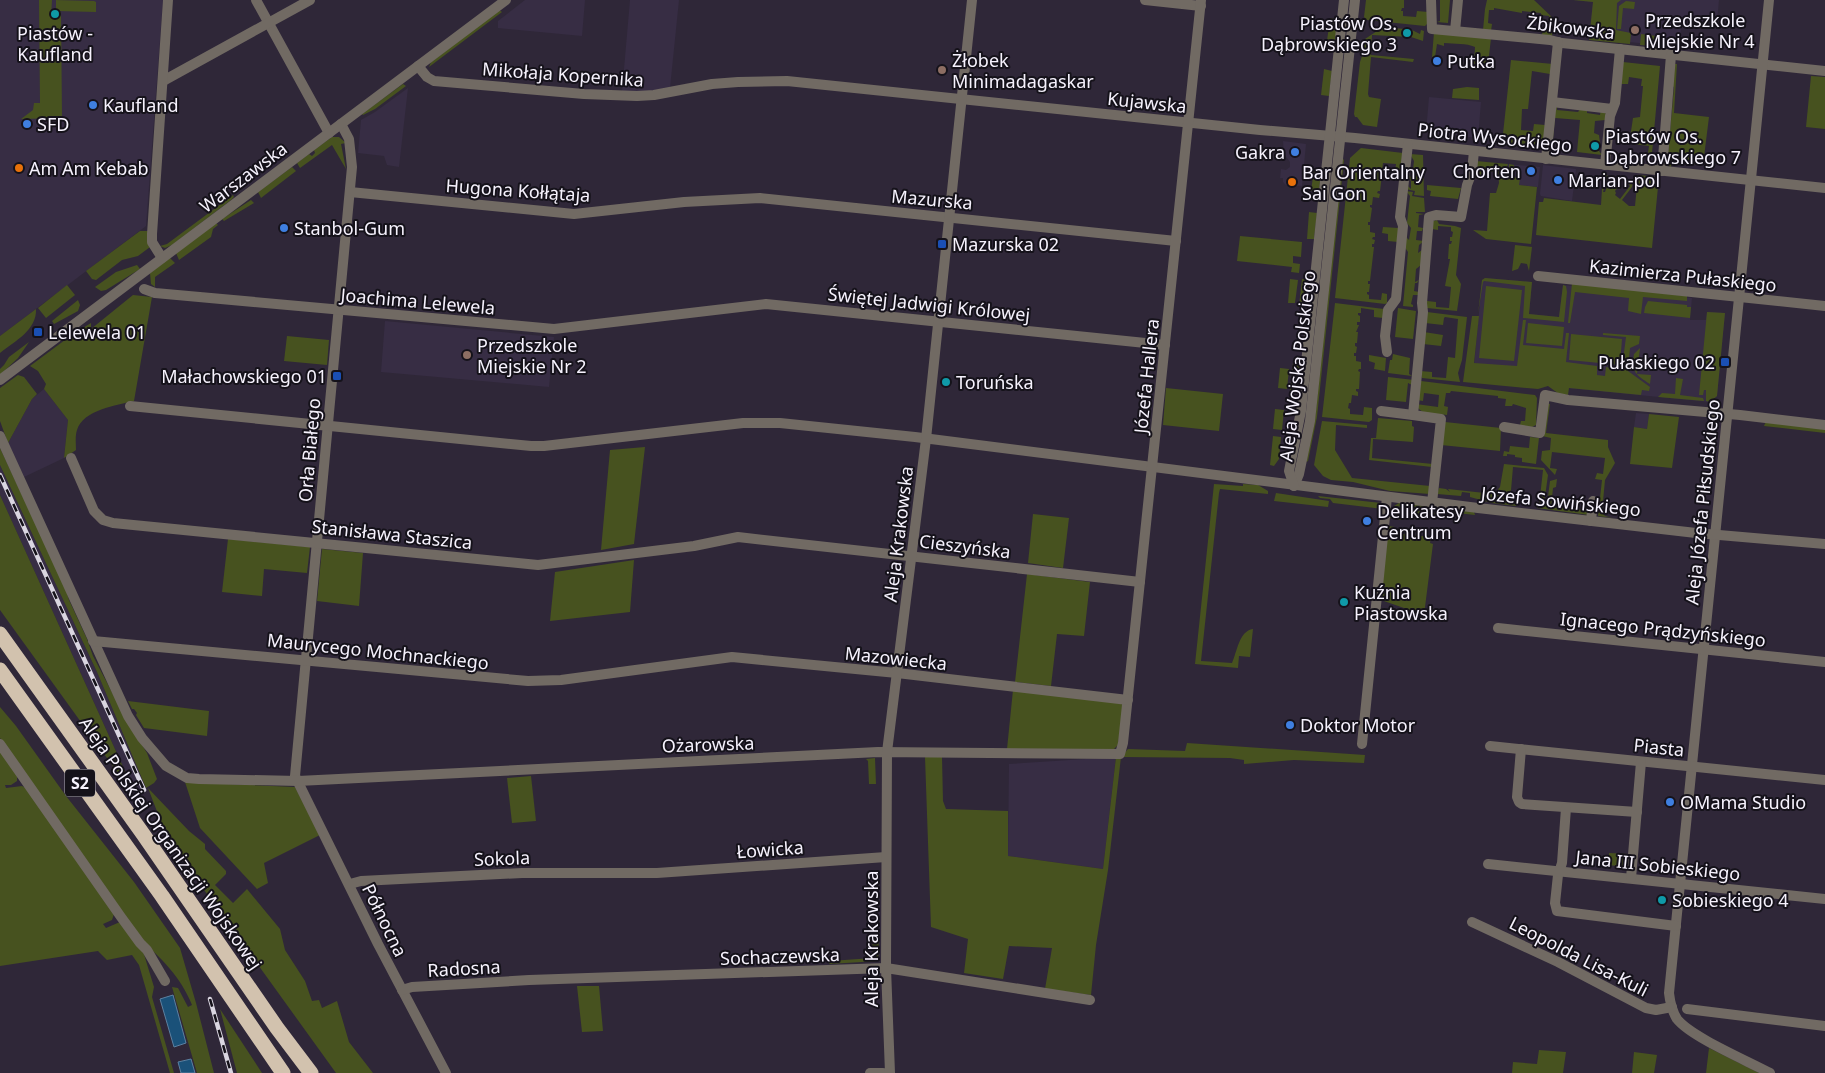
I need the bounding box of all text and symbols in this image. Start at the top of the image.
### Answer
marker: Piastów - Kaufland [49,8,61,20]
place label: Przedszkole Miejskie Nr 4 [1645,8,1755,53]
street label: Żbikowska [1526,10,1616,44]
place label: Piastów Os. Dąbrowskiego 3 [1261,11,1397,56]
place label: Piastów - Kaufland [17,21,93,66]
marker: Przedszkole Miejskie Nr 4 [1629,24,1641,36]
marker: Piastów Os. Dąbrowskiego 3 [1401,27,1413,39]
place label: Żłobek Minimadagaskar [952,48,1094,93]
place label: Putka [1447,49,1495,73]
marker: Putka [1431,55,1443,67]
street label: Mikołaja Kopernika [481,56,645,92]
marker: Żłobek Minimadagaskar [936,64,948,76]
street label: Kujawska [1106,86,1188,118]
place label: Kaufland [103,93,179,117]
marker: Kaufland [87,99,99,111]
place label: SFD [37,112,69,136]
street label: Piotra Wysockiego [1417,117,1573,157]
marker: SFD [21,118,33,130]
place label: Piastów Os. Dąbrowskiego 7 [1605,124,1741,169]
street label: Warszawska [194,136,292,218]
place label: Gakra [1235,140,1285,164]
marker: Piastów Os. Dąbrowskiego 7 [1589,140,1601,152]
marker: Gakra [1289,146,1301,158]
place label: Am Am Kebab [29,156,149,180]
place label: Chorten [1452,159,1521,183]
place label: Bar Orientalny Sai Gon [1302,160,1426,205]
marker: Am Am Kebab [13,162,25,174]
marker: Chorten [1525,165,1537,177]
place label: Marian-pol [1568,168,1660,192]
street label: Hugona Kołłątaja [445,173,591,207]
marker: Marian-pol [1552,174,1564,186]
marker: Bar Orientalny Sai Gon [1286,176,1298,188]
street label: Mazurska [890,183,974,215]
place label: Stanbol-Gum [294,216,405,240]
marker: Stanbol-Gum [278,222,290,234]
place label: Mazurska 02 [952,232,1059,256]
marker: Mazurska 02 [936,238,948,250]
street label: Kazimierza Pułaskiego [1588,253,1778,297]
street label: Aleja Wojska Polskiego [1273,269,1321,463]
street label: Świętej Jadwigi Królowej [827,281,1031,327]
street label: Joachima Lelewela [338,282,496,320]
street label: Józefa Hallera [1128,317,1164,437]
place label: Lelewela 01 [48,320,146,344]
marker: Lelewela 01 [32,326,44,338]
place label: Przedszkole Miejskie Nr 2 [477,333,587,378]
marker: Przedszkole Miejskie Nr 2 [461,349,473,361]
place label: Pułaskiego 02 [1598,350,1715,374]
marker: Pułaskiego 02 [1719,356,1731,368]
place label: Małachowskiego 01 [161,364,327,388]
marker: Małachowskiego 01 [331,370,343,382]
place label: Toruńska [956,370,1034,394]
marker: Toruńska [940,376,952,388]
street label: Orła Białego [293,397,325,503]
street label: Aleja Józefa Piłsudskiego [1679,398,1725,606]
street label: Aleja Krakowska [878,465,918,603]
street label: Józefa Sowińskiego [1478,480,1642,521]
place label: Delikatesy Centrum [1377,499,1465,544]
street label: Stanisława Staszica [310,514,474,554]
marker: Delikatesy Centrum [1361,515,1373,527]
street label: Cieszyńska [918,528,1012,564]
place label: Kuźnia Piastowska [1354,580,1448,625]
marker: Kuźnia Piastowska [1338,596,1350,608]
street label: Ignacego Prądzyńskiego [1559,606,1767,652]
street label: Maurycego Mochnackiego [266,627,490,675]
street label: Mazowiecka [844,641,948,675]
street label: Aleja Polskiej Organizacji Wojskowej [74,712,268,974]
place label: Doktor Motor [1300,713,1416,737]
marker: Doktor Motor [1284,719,1296,731]
street label: Ożarowska [661,730,755,758]
street label: Piasta [1632,732,1686,762]
road number: S2 [65,770,95,796]
place label: OMama Studio [1680,790,1806,814]
marker: OMama Studio [1664,796,1676,808]
street label: Łowicka [736,835,804,863]
street label: Jana III Sobieskiego [1572,844,1742,886]
street label: Sokola [474,845,530,871]
street label: Aleja Krakowska [859,871,883,1007]
street label: Północna [357,880,413,960]
place label: Sobieskiego 4 [1672,888,1789,912]
marker: Sobieskiego 4 [1656,894,1668,906]
street label: Leopolda Lisa-Kuli [1505,911,1653,1001]
street label: Sochaczewska [720,942,840,970]
street label: Radosna [427,954,501,982]

